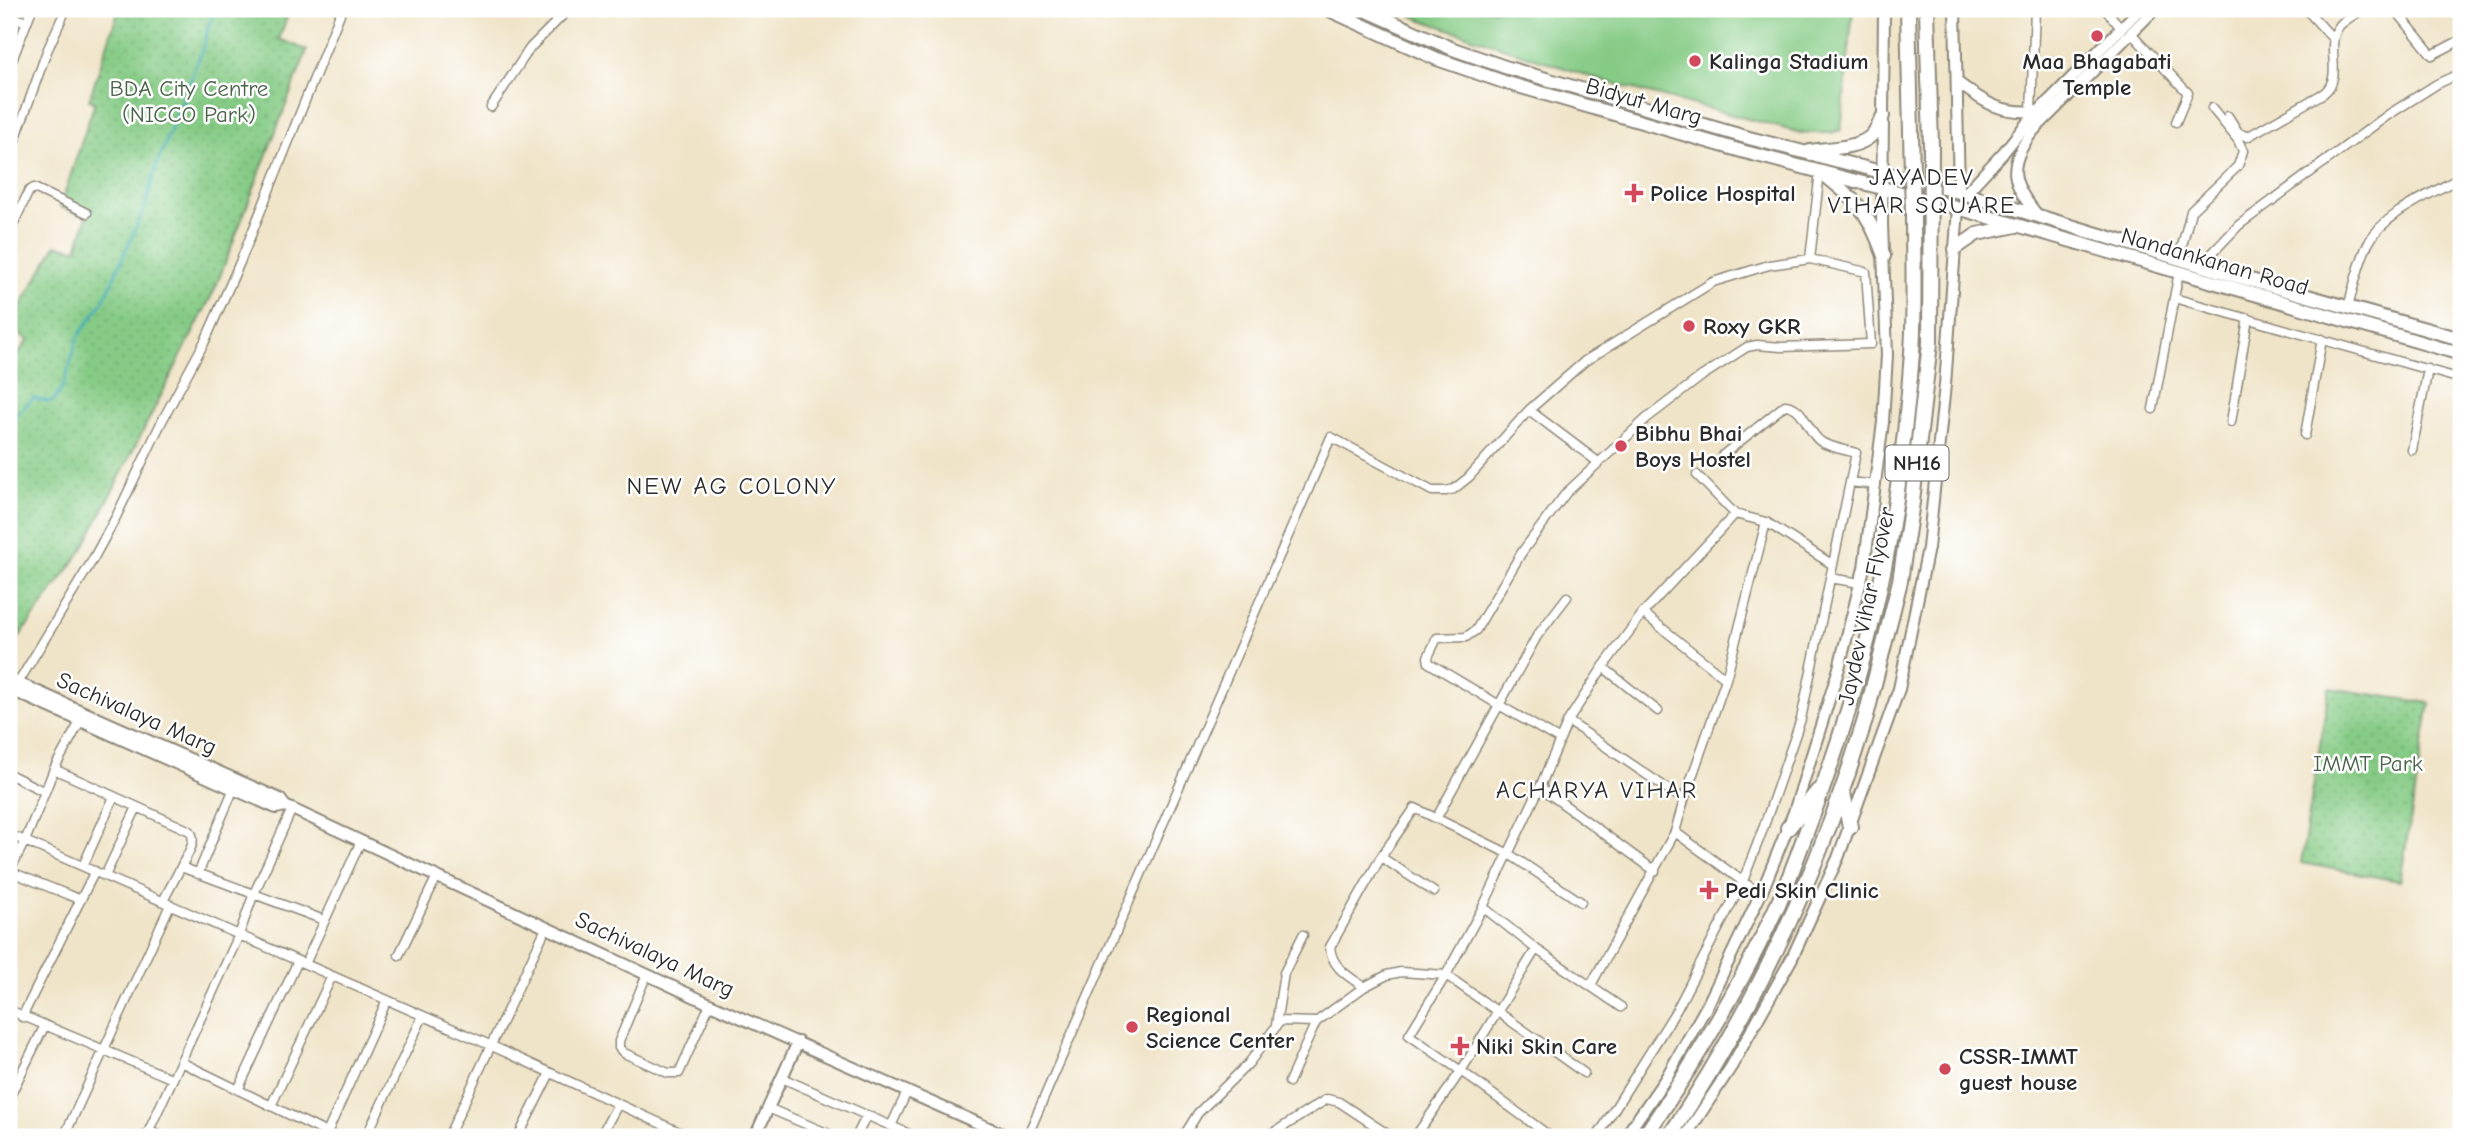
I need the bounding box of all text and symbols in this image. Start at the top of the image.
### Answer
marker: Maa Bhagabati Temple [2089,28,2105,44]
place label: Kalinga Stadium [1709,48,1869,75]
place label: Maa Bhagabati Temple [2022,48,2172,101]
marker: Kalinga Stadium [1687,53,1703,69]
street label: Bidyut Marg [1583,72,1705,131]
park label: BDA City Centre (NICCO Park) [110,75,268,128]
district label: JAYADEV VIHAR SQUARE [1827,163,2017,219]
place label: Police Hospital [1650,180,1796,207]
marker: Police Hospital [1624,183,1644,203]
street label: Nandankanan Road [2118,222,2312,301]
place label: Roxy GKR [1703,313,1801,340]
marker: Roxy GKR [1681,318,1697,334]
place label: Bibhu Bhai Boys Hostel [1635,420,1751,473]
marker: Bibhu Bhai Boys Hostel [1613,438,1629,454]
road number: NH16 [1885,446,1948,480]
district label: NEW AG COLONY [626,472,838,500]
street label: Jaydev Vihar Flyover [1832,504,1901,708]
street label: Sachivalaya Marg [53,666,221,761]
park label: IMMT Park [2313,750,2423,777]
district label: ACHARYA VIHAR [1496,776,1698,804]
place label: Pedi Skin Clinic [1725,877,1879,904]
marker: Pedi Skin Clinic [1699,880,1719,900]
street label: Sachivalaya Marg [571,906,739,1003]
place label: Regional Science Center [1146,1001,1295,1054]
marker: Regional Science Center [1124,1019,1140,1035]
place label: Niki Skin Care [1476,1033,1617,1060]
marker: Niki Skin Care [1450,1036,1470,1056]
place label: CSSR-IMMT guest house [1959,1043,2078,1096]
marker: CSSR-IMMT guest house [1937,1061,1953,1077]

